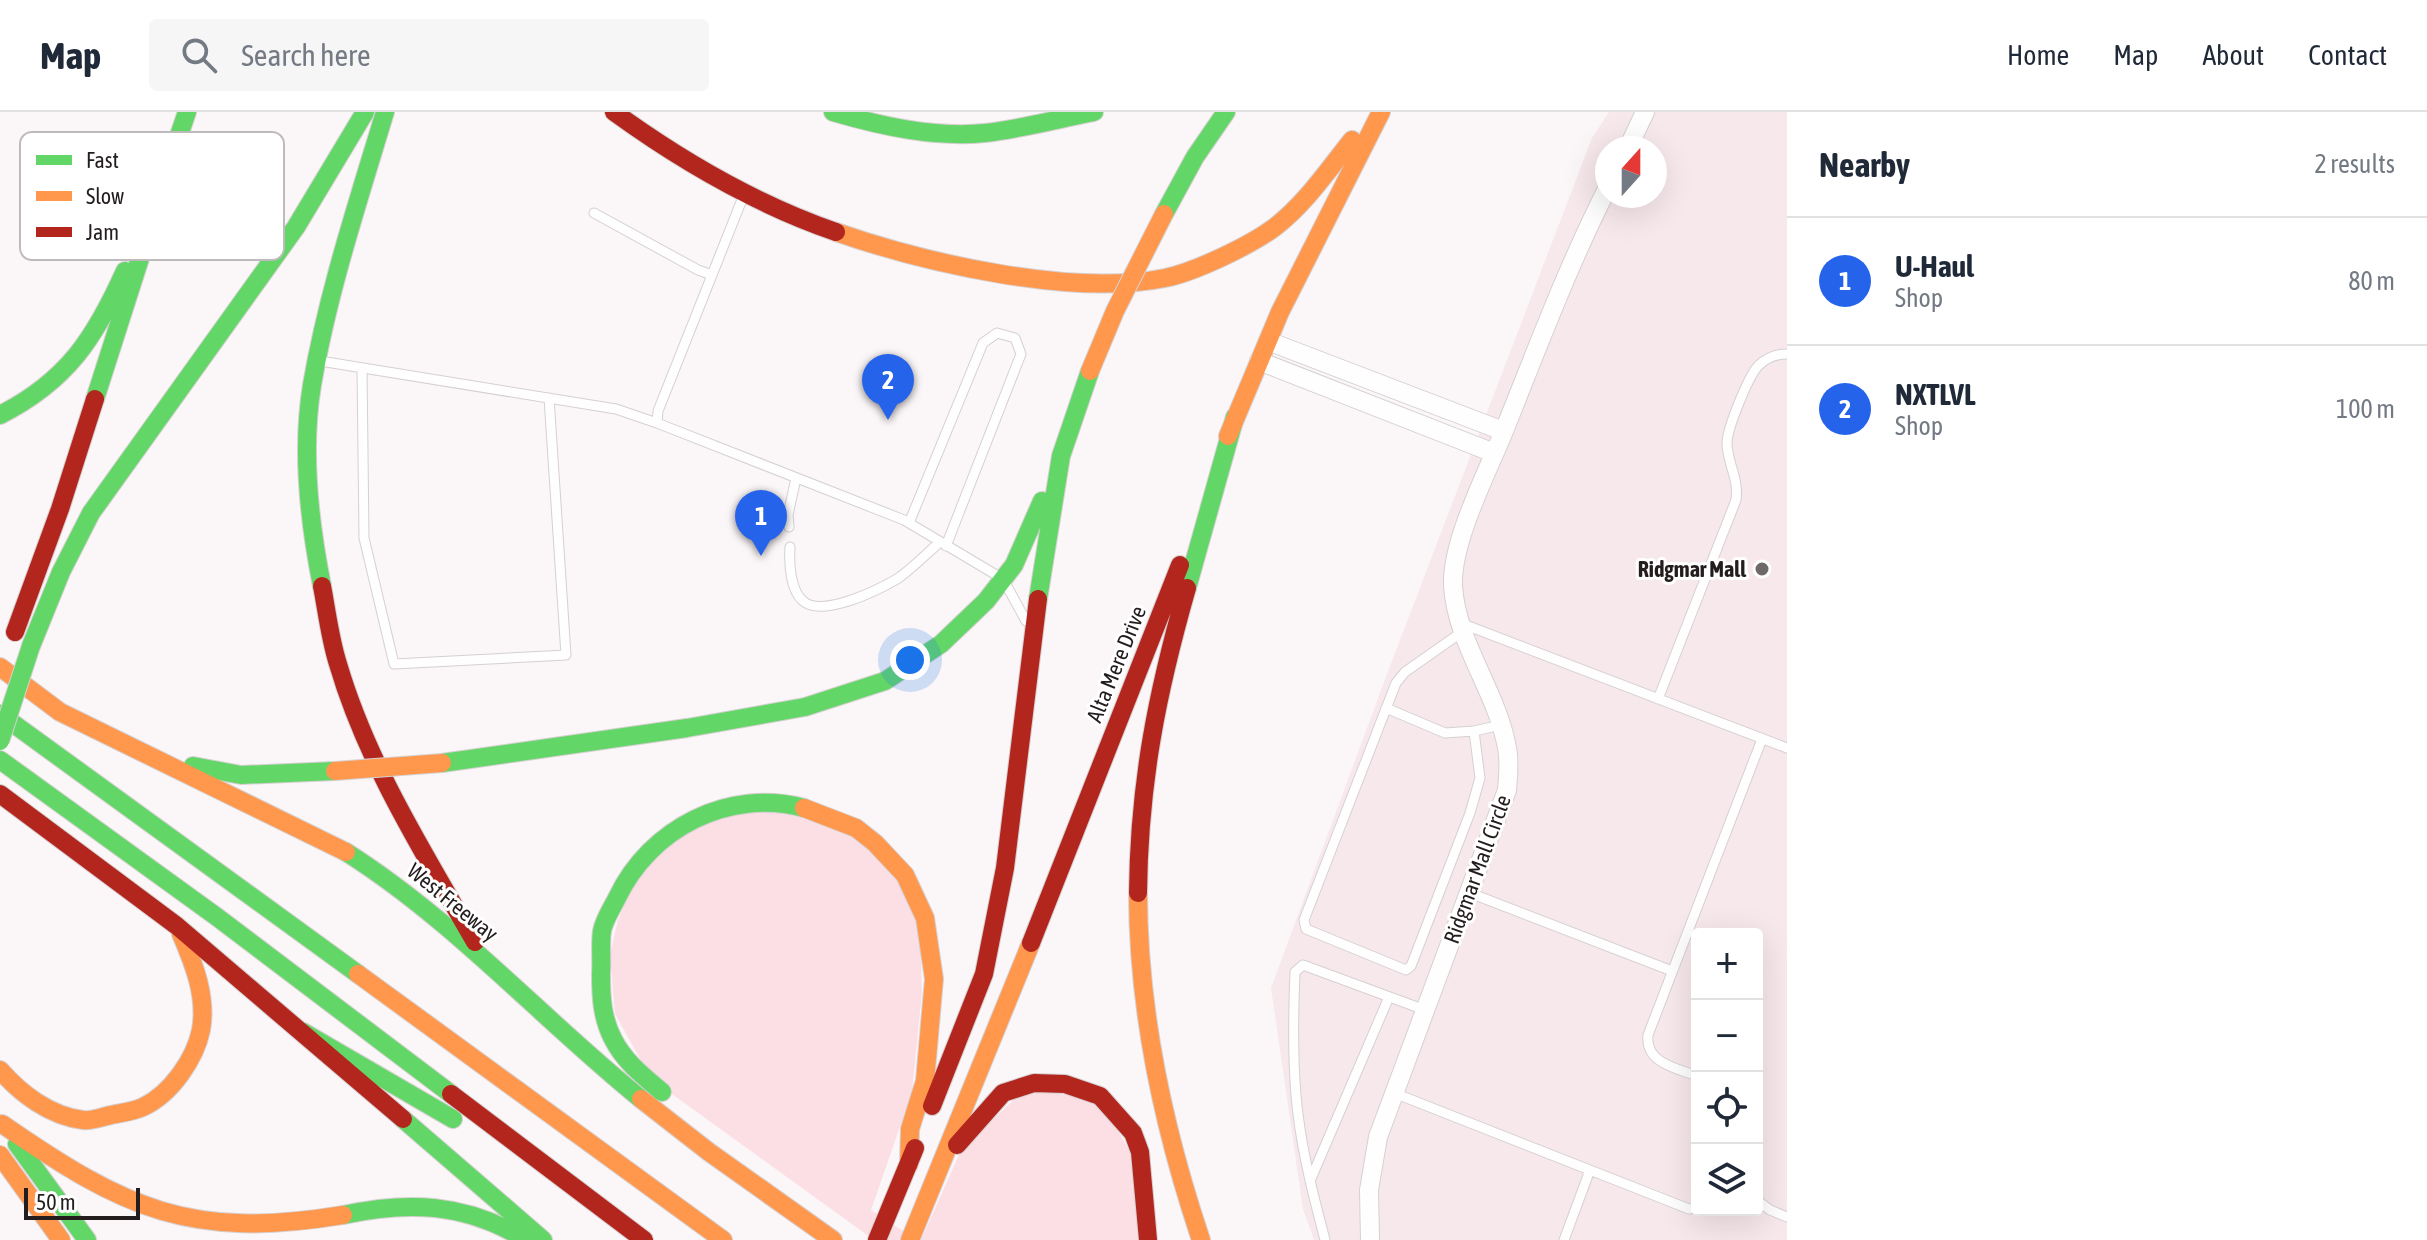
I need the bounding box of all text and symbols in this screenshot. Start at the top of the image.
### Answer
search box [149,19,709,91]
icon: search [177,33,221,77]
text: Map [40,34,101,77]
text: Search here [241,38,371,72]
text: Home [2007,39,2069,71]
text: Map [2113,39,2158,71]
text: About [2202,39,2264,71]
text: Contact [2308,39,2387,71]
legend [20,132,284,260]
north arrow [1595,136,1667,208]
text: Nearby [1819,145,1910,184]
text: Fast [86,147,119,173]
text: 2 results [2314,149,2395,179]
text: Slow [86,183,124,209]
text: Jam [86,219,119,245]
text: U-Haul [1895,249,1974,283]
text: 1 [1839,266,1851,296]
text: 80 m [2348,266,2395,296]
text: Shop [1895,283,1943,313]
pin: 2 [862,354,914,420]
text: NXTLVL [1895,377,1976,411]
text: 2 [1839,394,1851,424]
text: 100 m [2336,394,2395,424]
text: Shop [1895,411,1943,441]
pin: 1 [735,490,787,556]
place label: Ridgmar Mall [1638,556,1747,582]
marker: Ridgmar Mall [1753,560,1771,578]
street label: Alta Mere Drive [1081,602,1151,726]
your location [890,640,930,680]
street label: Ridgmar Mall Circle [1438,791,1516,947]
street label: West Freeway [402,858,504,946]
map controls [1691,928,1763,1216]
button: + [1691,928,1763,1000]
button: − [1691,1000,1763,1072]
button: locate [1691,1072,1763,1144]
button: layers [1691,1144,1763,1216]
scale bar [24,1184,140,1220]
text: 50 m [36,1189,76,1215]

